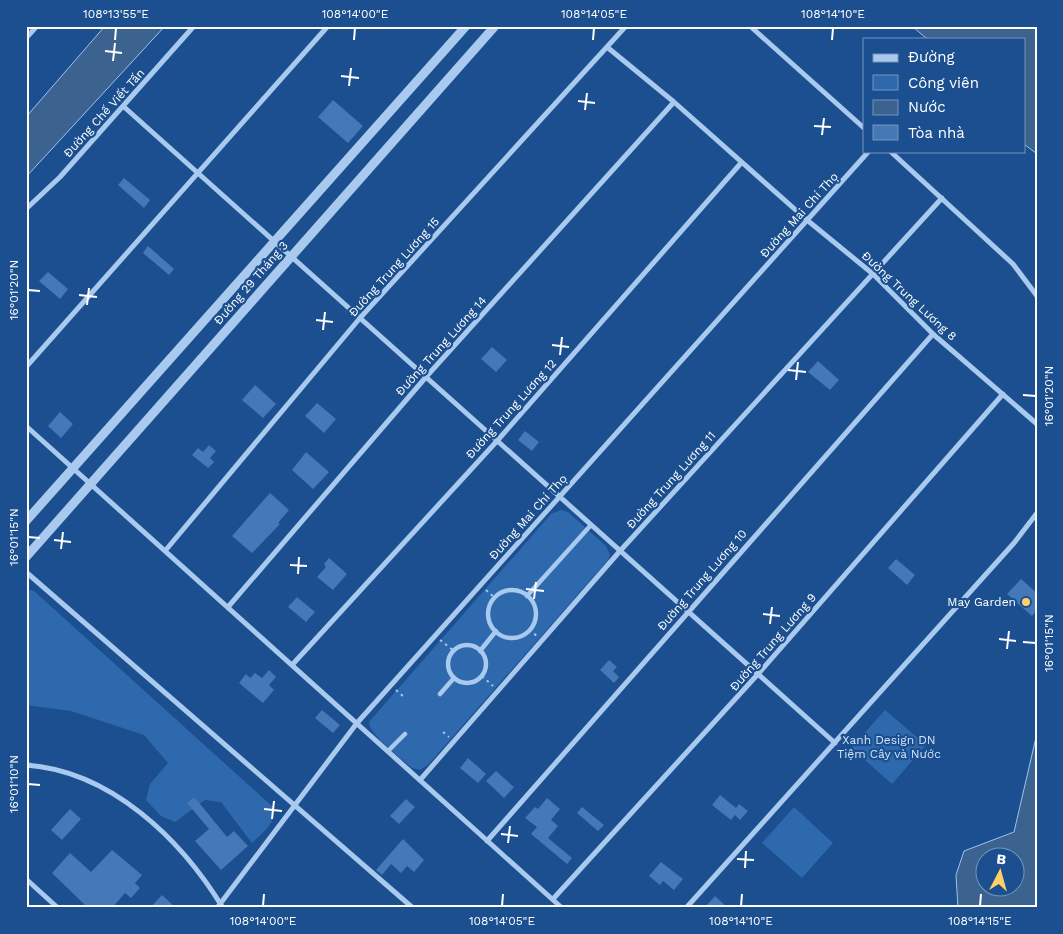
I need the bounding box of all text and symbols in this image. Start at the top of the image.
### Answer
text: 108°13'55"E [83,7,149,21]
text: 108°14'00"E [322,7,389,21]
text: 108°14'05"E [561,7,627,21]
text: 108°14'10"E [801,7,865,21]
legend [863,38,1026,152]
text: Đường [908,48,955,66]
street label: Đường Chế Viết Tấn [61,66,147,160]
text: Công viên [908,74,979,92]
text: Nước [908,98,946,116]
text: Tòa nhà [908,124,965,142]
street label: Đường Mai Chí Thọ [757,169,841,261]
street label: Đường Trung Lương 15 [346,215,442,319]
street label: Đường 29 Tháng 3 [211,239,291,327]
street label: Đường Trung Lương 8 [859,248,959,344]
text: 16°01'20"N [7,260,21,320]
street label: Đường Trung Lương 14 [393,293,489,399]
street label: Đường Trung Lương 12 [463,357,559,461]
text: 16°01'20"N [1042,366,1056,426]
street label: Đường Trung Lương 11 [624,428,718,532]
street label: Đường Mai Chí Thọ [486,471,570,563]
text: 16°01'15"N [7,508,21,566]
street label: Đường Trung Lương 10 [654,527,750,633]
street label: Đường Trung Lương 9 [727,590,819,694]
place label: May Garden [947,595,1016,609]
marker: May Garden [1020,596,1032,608]
text: 16°01'15"N [1042,614,1056,672]
park label: Xanh Design DN Tiệm Cây và Nước [837,733,941,761]
text: 16°01'10"N [7,755,21,813]
north arrow [976,846,1026,896]
text: B [996,851,1007,868]
text: 108°14'00"E [230,914,297,928]
text: 108°14'05"E [469,914,535,928]
text: 108°14'10"E [709,914,773,928]
text: 108°14'15"E [948,914,1012,928]

